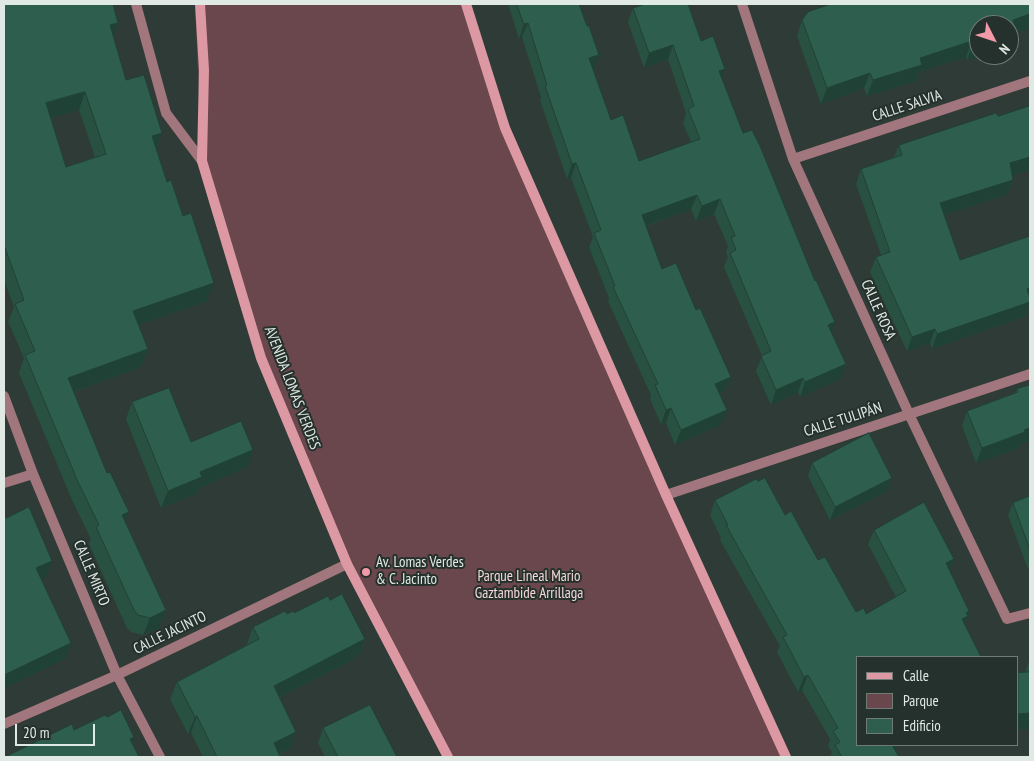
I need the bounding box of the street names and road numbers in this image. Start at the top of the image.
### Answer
street label: CALLE SALVIA [870,86,944,126]
street label: CALLE ROSA [857,277,899,343]
street label: AVENIDA LOMAS VERDES [260,324,324,452]
street label: CALLE TULIPÁN [802,399,884,441]
street label: CALLE MIRTO [69,537,113,609]
street label: CALLE JACINTO [131,608,209,658]

